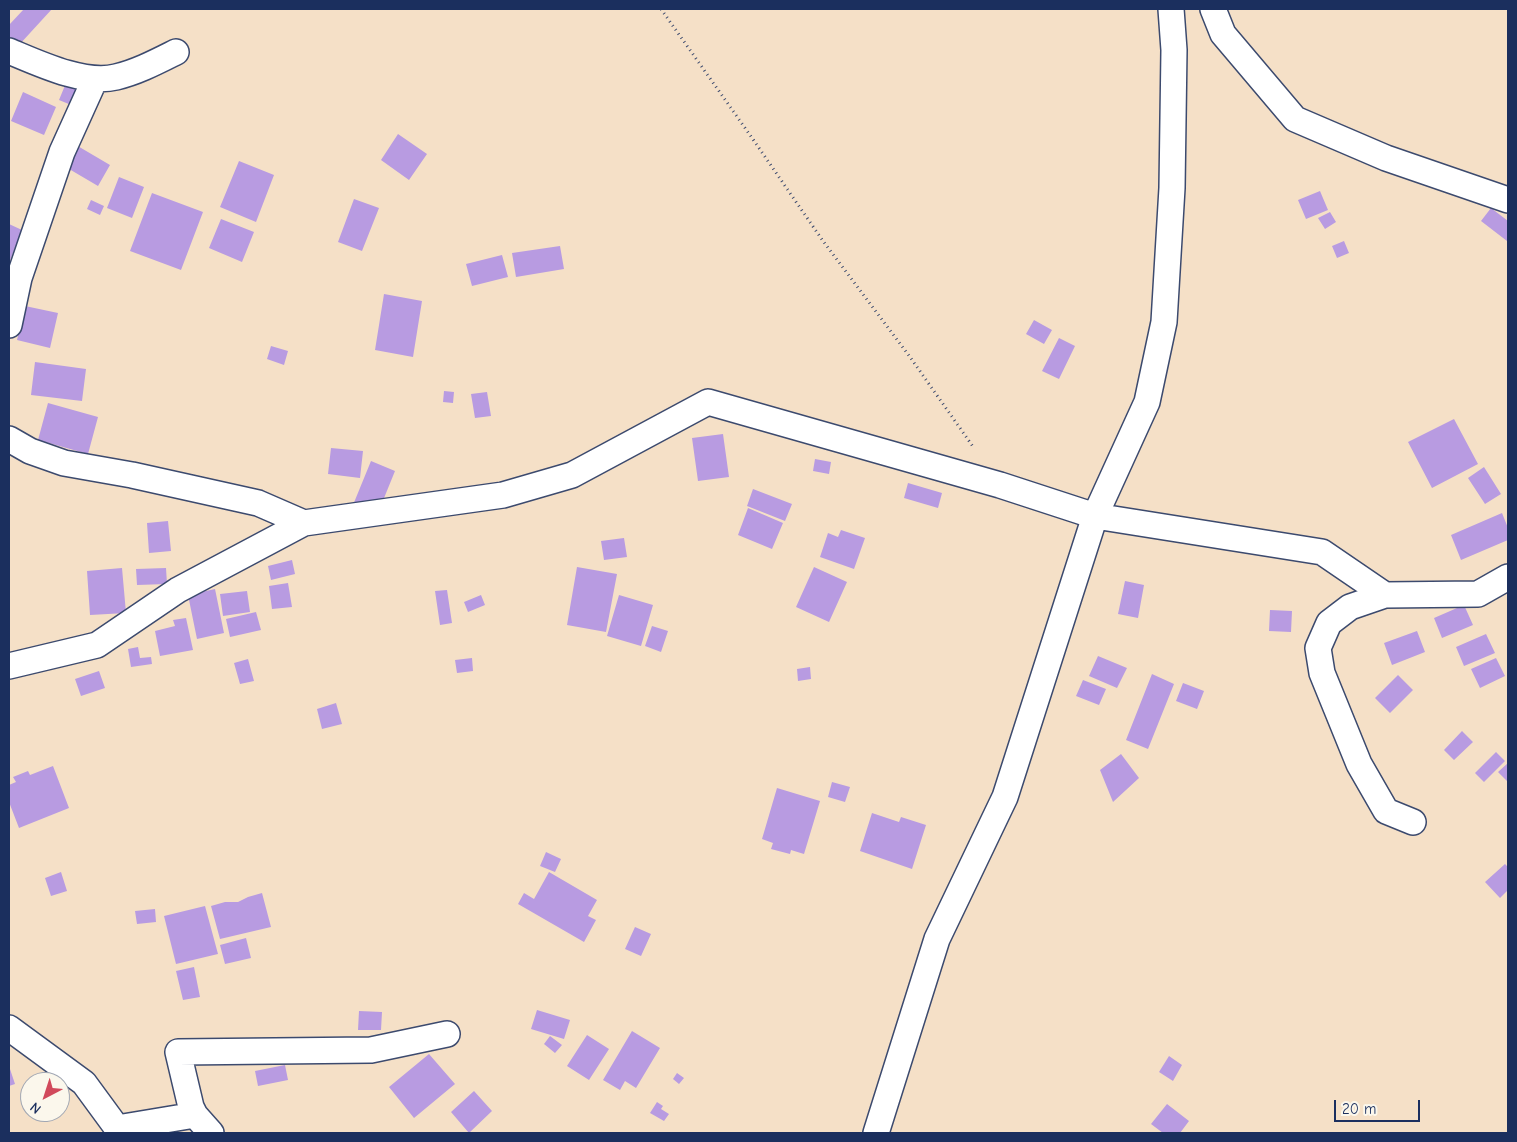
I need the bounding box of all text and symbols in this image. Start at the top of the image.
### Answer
north arrow [20,1072,70,1122]
scale bar [1337,1090,1423,1122]
text: N [27,1099,45,1118]
text: 20 m [1342,1100,1376,1118]

